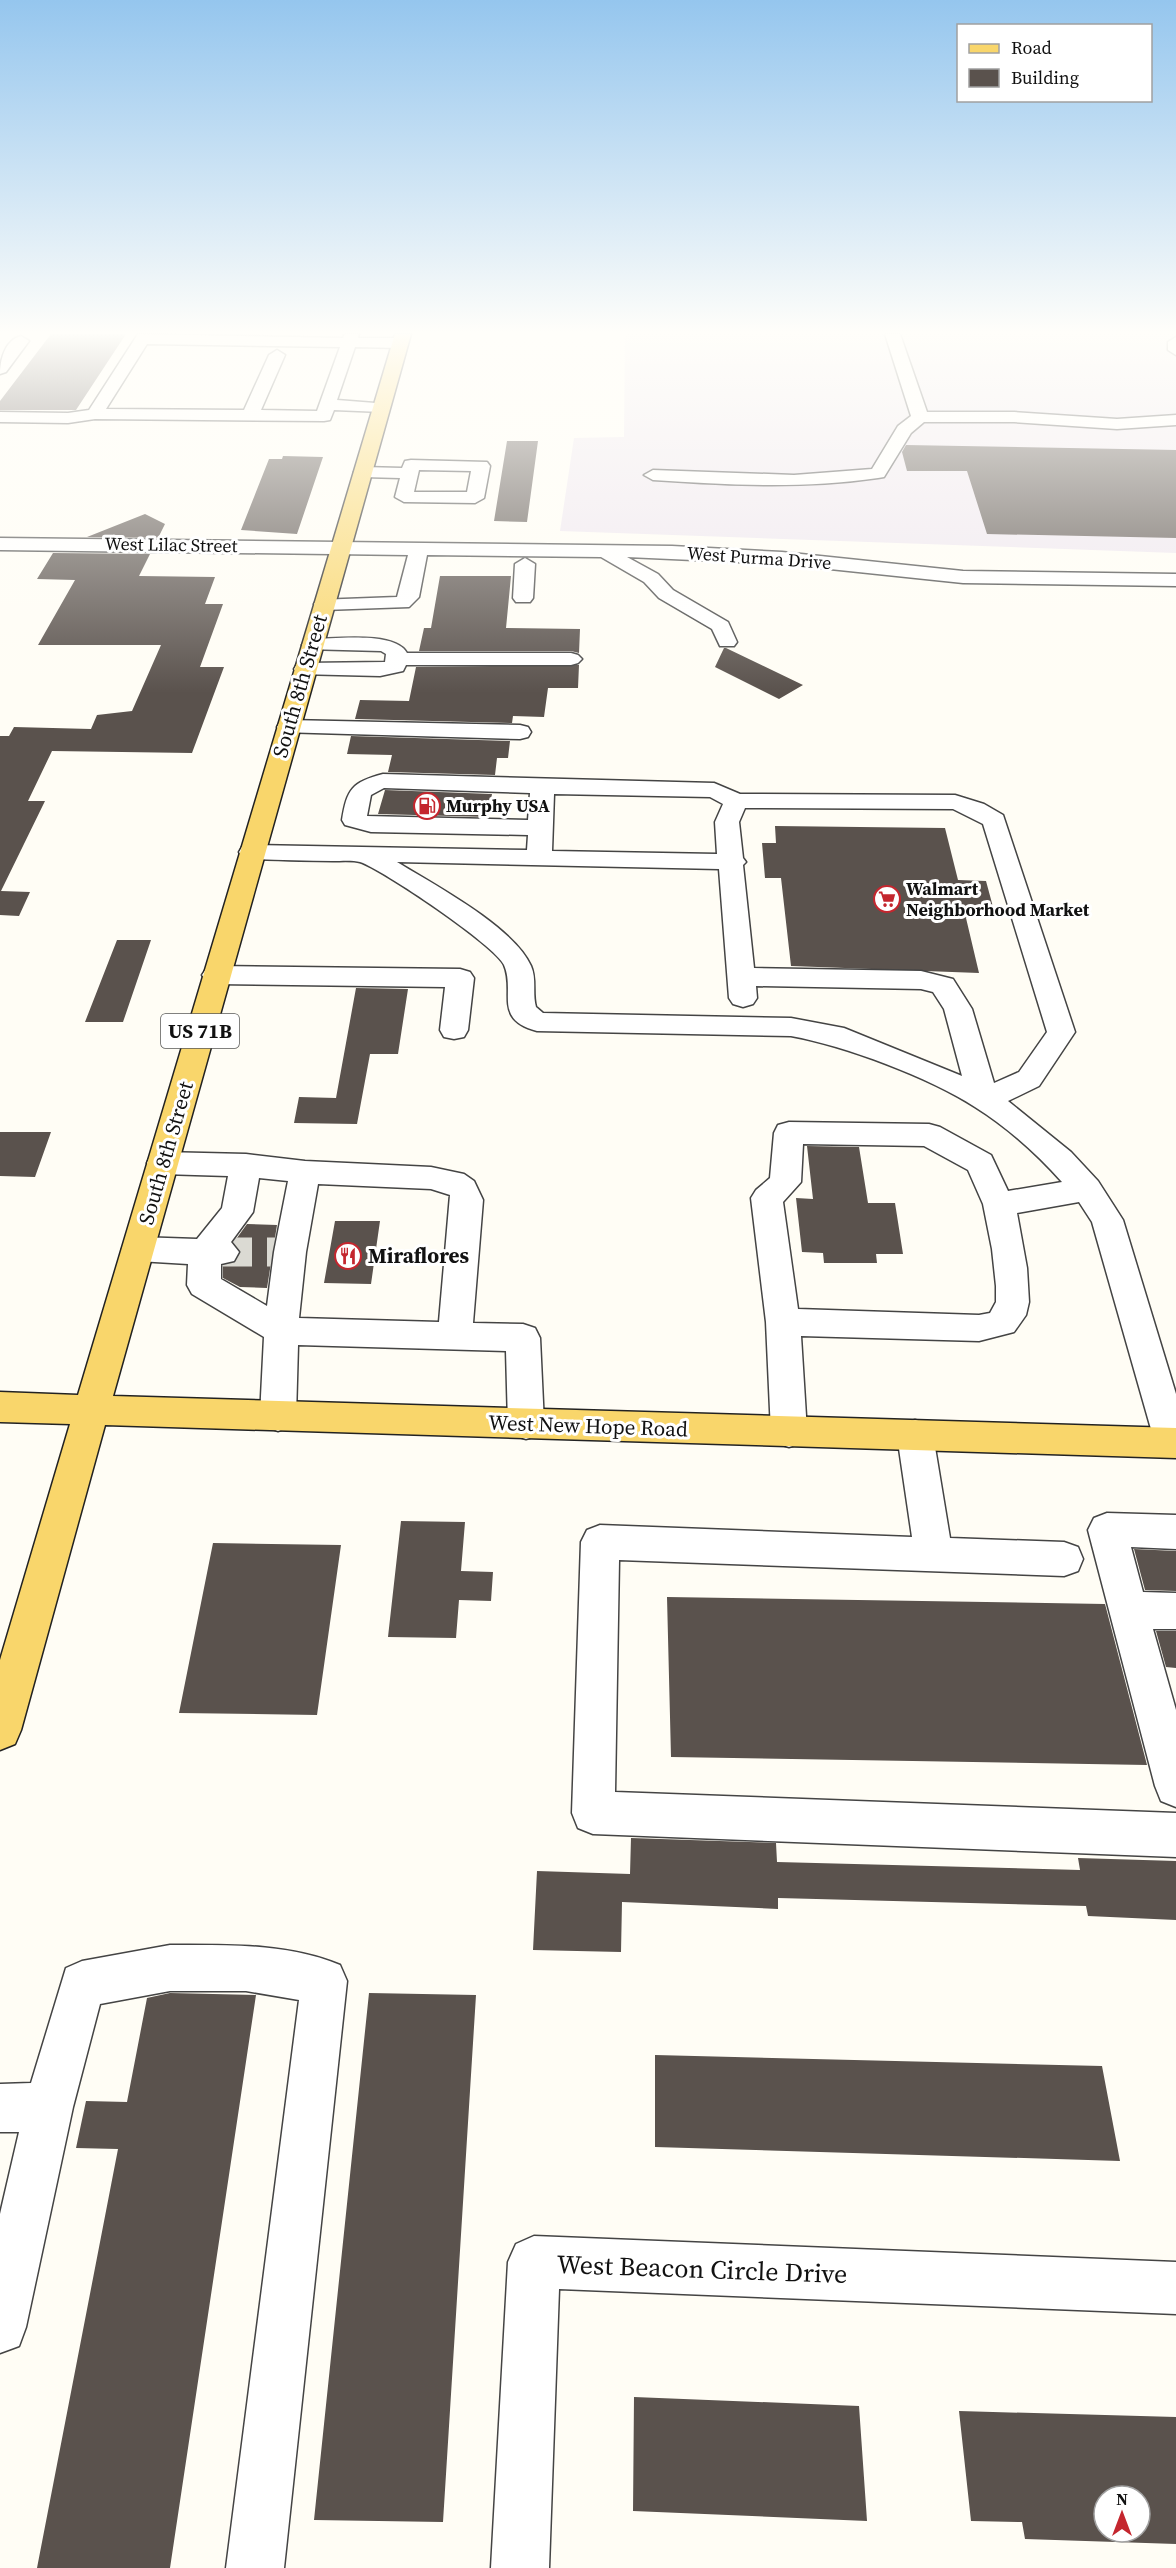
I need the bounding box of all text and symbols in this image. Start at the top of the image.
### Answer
legend [957,24,1152,102]
text: Road [1011,35,1052,60]
text: Building [1011,65,1079,90]
street label: West Lilac Street [104,531,238,558]
street label: West Purma Drive [686,540,832,575]
street label: South 8th Street [265,611,334,761]
fuel station icon: Murphy USA [412,791,442,821]
place label: Murphy USA [446,793,550,818]
place label: Walmart Neighborhood Market [906,876,1090,922]
supermarket icon: Walmart Neighborhood Market [872,884,902,914]
road number: US 71B [161,1014,239,1048]
street label: South 8th Street [131,1078,200,1228]
restaurant icon: Miraflores [333,1241,363,1271]
place label: Miraflores [368,1241,470,1270]
street label: West New Hope Road [488,1408,688,1443]
street label: West Beacon Circle Drive [556,2246,848,2292]
north arrow [1092,2484,1152,2544]
text: N [1116,2488,1128,2510]

